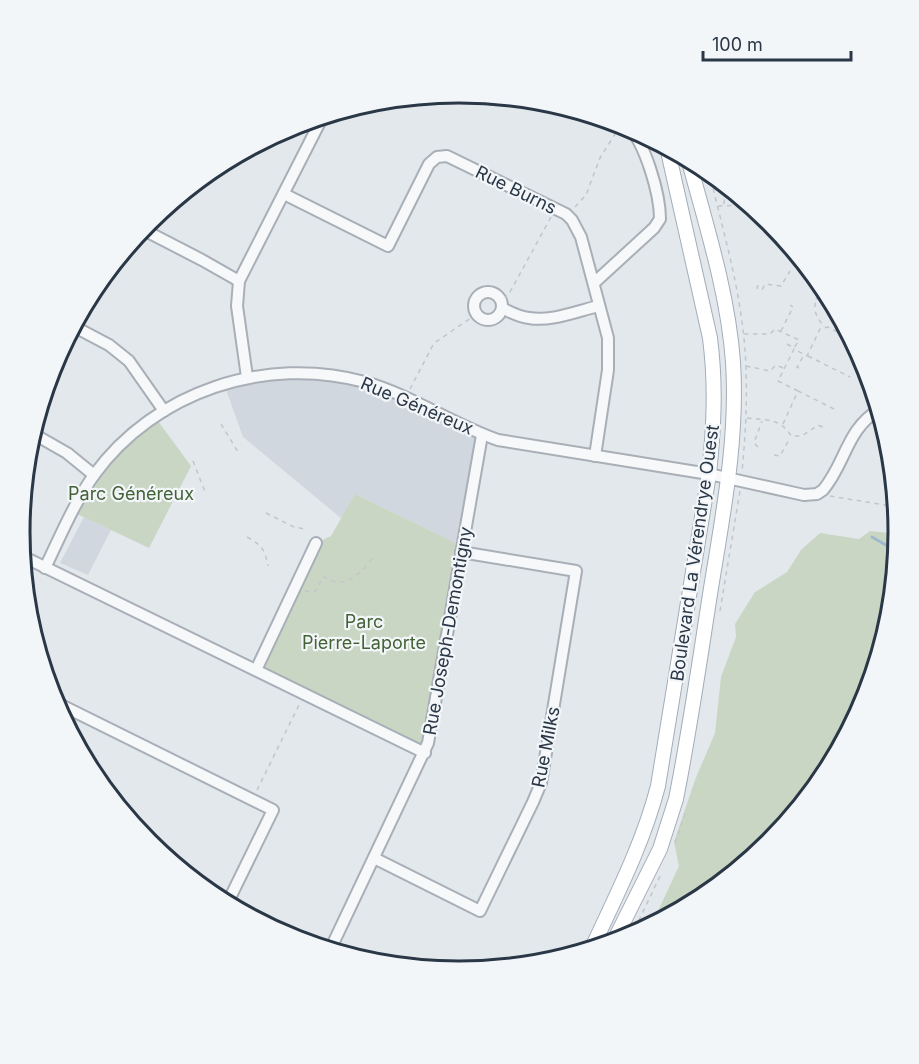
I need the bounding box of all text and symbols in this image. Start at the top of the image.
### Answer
scale bar [703,24,852,62]
text: 100 m [712,34,763,55]
street label: Rue Burns [472,161,560,218]
street label: Rue Généreux [358,372,477,439]
street label: Boulevard La Vérendrye Ouest [666,423,723,683]
park label: Parc Généreux [68,483,194,504]
street label: Rue Joseph-Demontigny [419,525,476,737]
park label: Parc Pierre-Laporte [302,611,426,653]
street label: Rue Milks [527,705,564,789]

